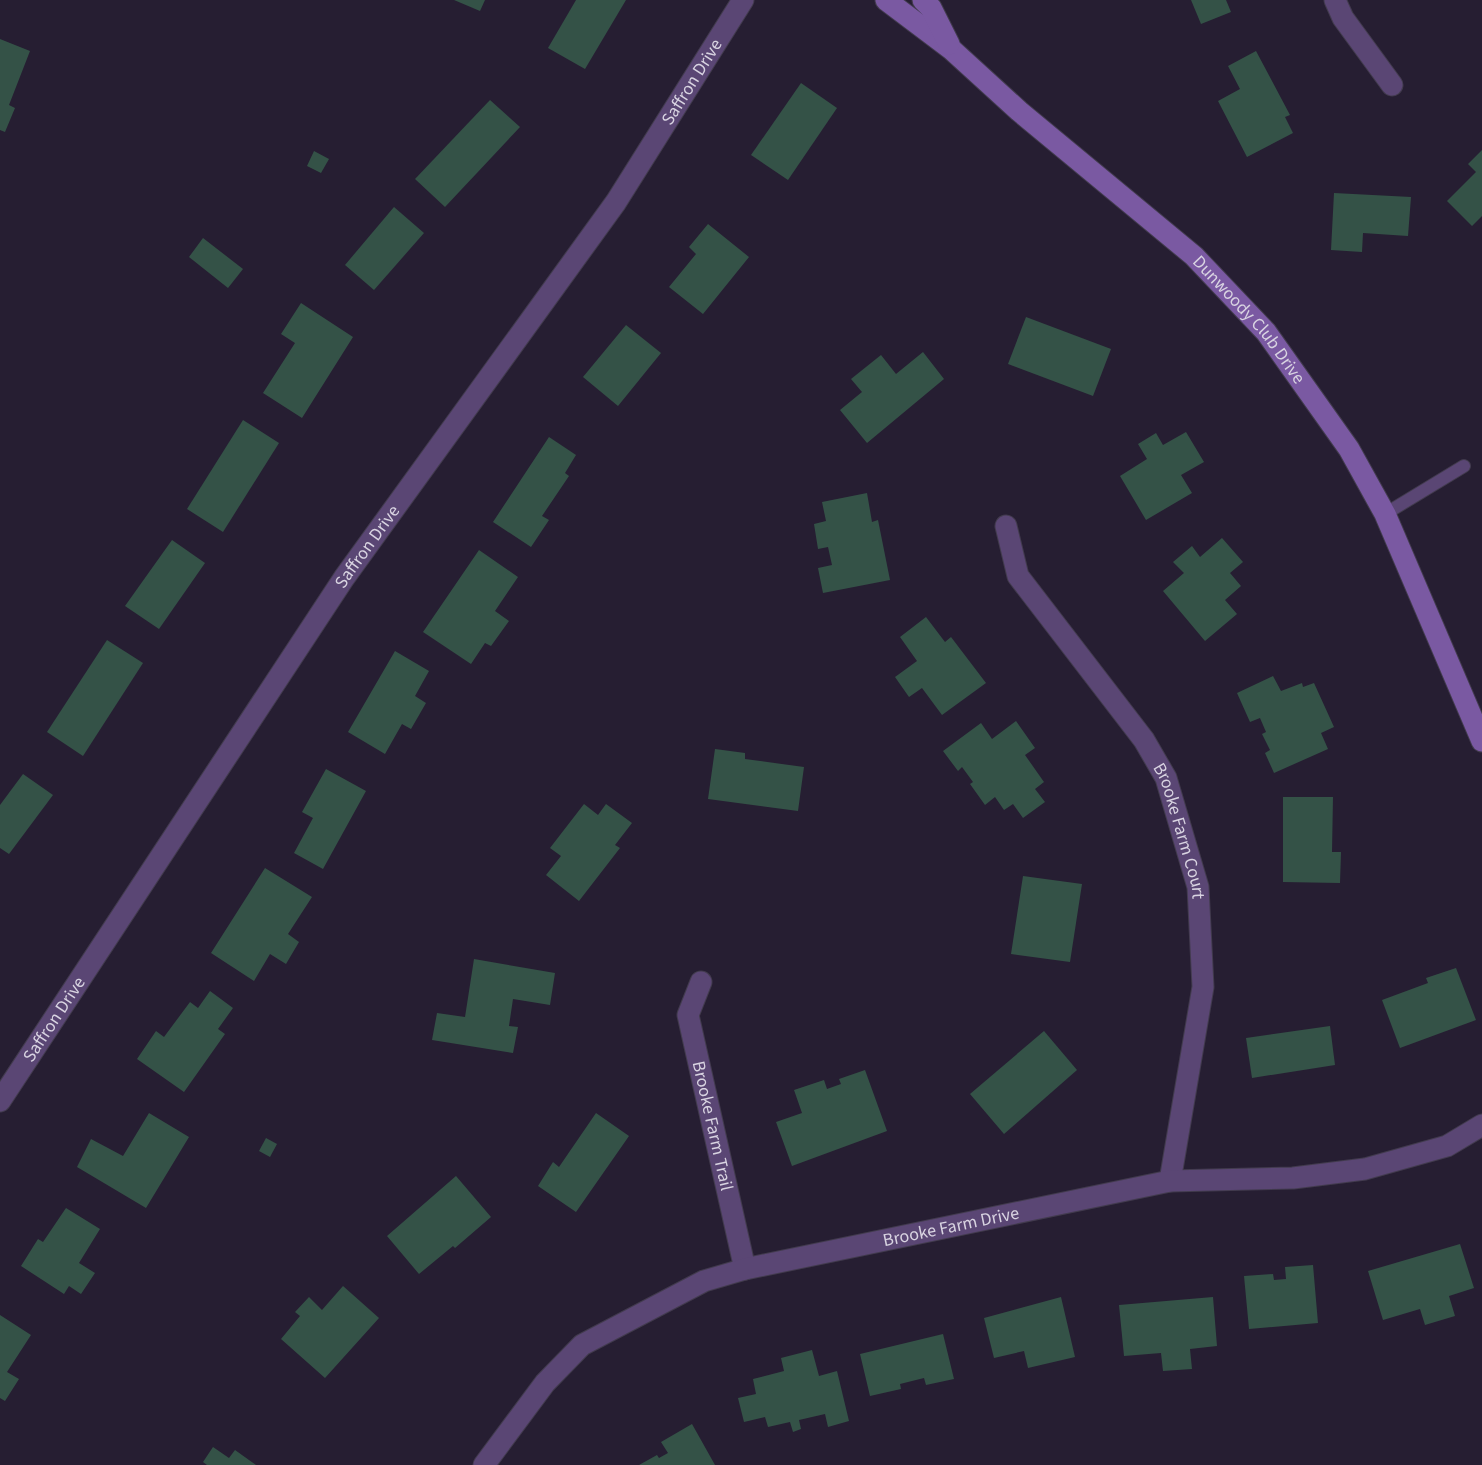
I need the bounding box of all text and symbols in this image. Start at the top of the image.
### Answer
street label: Saffron Drive [655,34,729,130]
street label: Dunwoody Club Drive [1187,250,1311,389]
street label: Saffron Drive [329,500,406,593]
street label: Brooke Farm Court [1147,758,1211,900]
street label: Saffron Drive [17,972,92,1067]
street label: Brooke Farm Trail [686,1059,739,1193]
street label: Brooke Farm Drive [881,1201,1021,1253]

